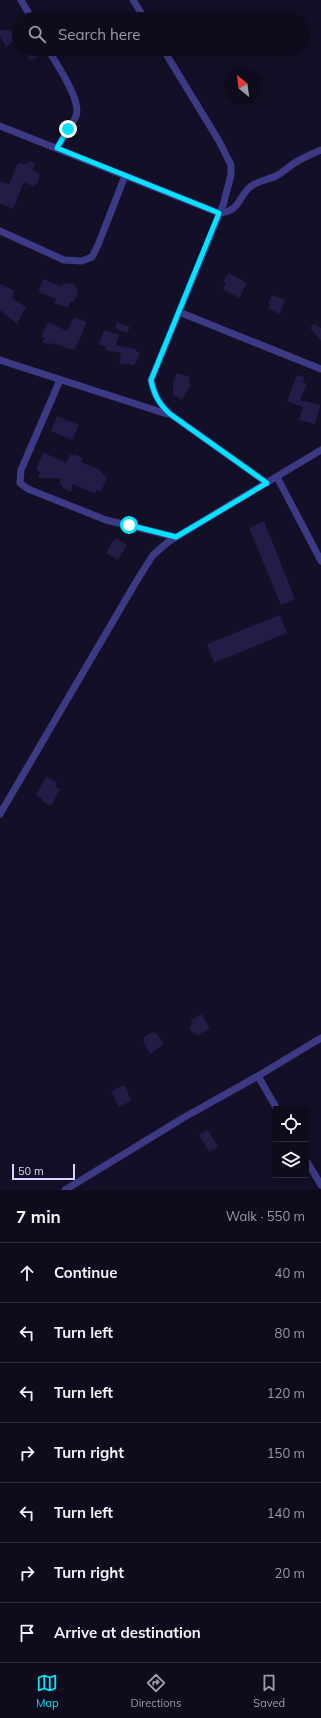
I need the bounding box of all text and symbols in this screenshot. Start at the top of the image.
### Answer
search box [12,12,309,56]
icon: search [26,23,48,45]
text: Search here [58,25,140,44]
north arrow [225,68,261,104]
route end [59,120,77,138]
route start [120,516,138,534]
map controls [273,1106,309,1178]
button: locate [273,1106,309,1142]
button: layers [273,1142,309,1178]
scale bar [12,1162,75,1181]
text: 50 m [18,1164,44,1178]
text: 7 min [16,1206,61,1227]
text: Walk · 550 m [226,1208,305,1224]
icon: ahead [16,1262,38,1284]
text: Continue [54,1263,117,1282]
text: 40 m [275,1265,305,1281]
icon: left [16,1322,38,1344]
text: Turn left [54,1323,113,1342]
text: 80 m [275,1325,305,1341]
icon: left [16,1382,38,1404]
text: Turn left [54,1383,113,1402]
text: 120 m [267,1385,305,1401]
icon: right [16,1442,38,1464]
text: Turn right [54,1443,124,1462]
text: 150 m [267,1445,305,1461]
icon: left [16,1502,38,1524]
text: Turn left [54,1503,113,1522]
text: 140 m [267,1505,305,1521]
icon: right [16,1562,38,1584]
text: Turn right [54,1563,124,1582]
text: 20 m [275,1565,305,1581]
icon: arrive [16,1622,38,1644]
text: Arrive at destination [54,1623,201,1642]
tab: Map [36,1672,59,1710]
tab: Directions [131,1672,181,1710]
tab: Saved [253,1672,285,1710]

